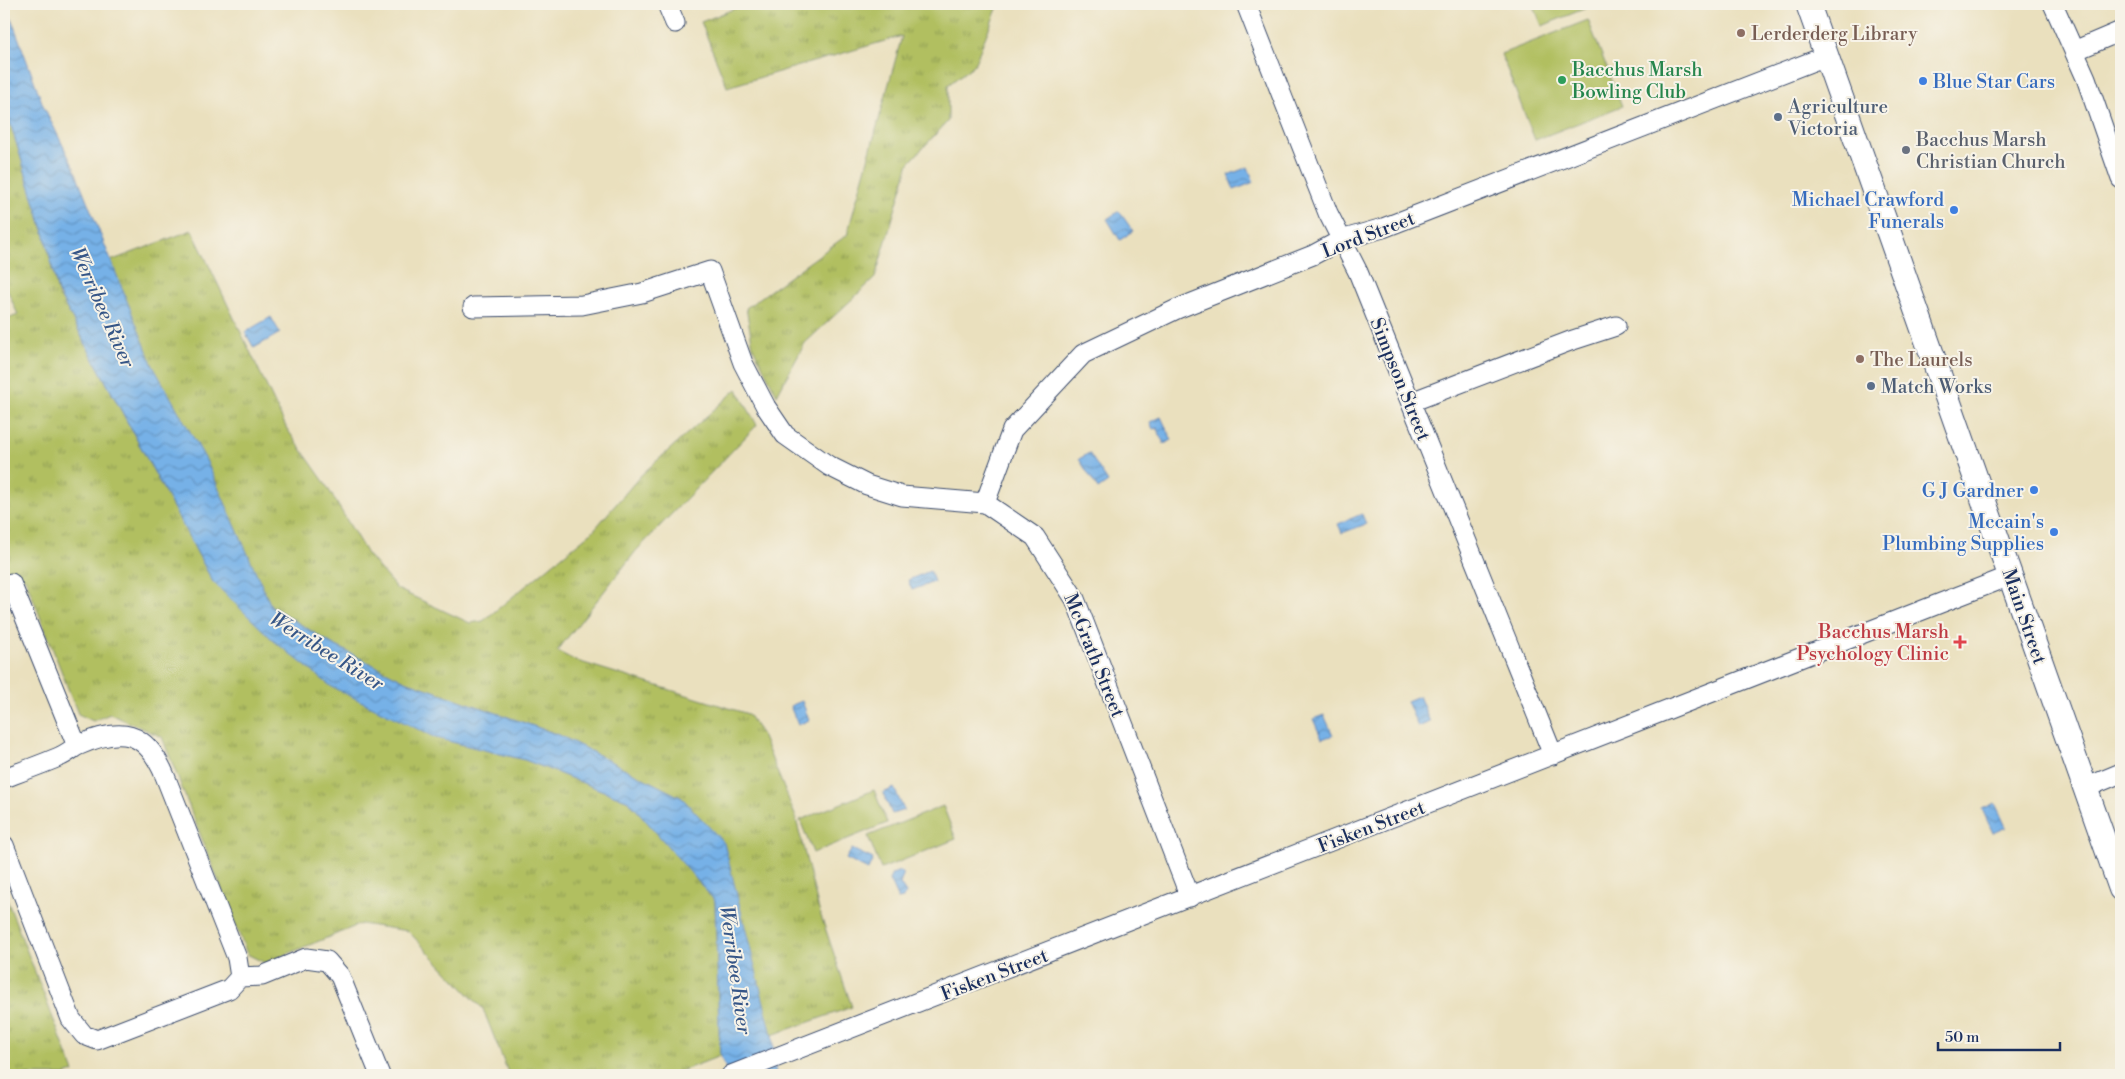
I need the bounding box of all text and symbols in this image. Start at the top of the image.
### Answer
place label: Lerderderg Library [1751,22,1918,46]
marker: Lerderderg Library [1735,27,1747,39]
place label: Bacchus Marsh Bowling Club [1571,58,1703,104]
place label: Blue Star Cars [1932,70,2055,94]
marker: Bacchus Marsh Bowling Club [1556,74,1568,86]
marker: Blue Star Cars [1917,75,1929,87]
place label: Agriculture Victoria [1787,95,1888,141]
marker: Agriculture Victoria [1772,111,1784,123]
place label: Bacchus Marsh Christian Church [1915,128,2066,174]
marker: Bacchus Marsh Christian Church [1900,144,1912,156]
place label: Michael Crawford Funerals [1792,188,1944,234]
marker: Michael Crawford Funerals [1948,204,1960,216]
street label: Lord Street [1318,206,1418,264]
water label: Werribee River [64,243,140,372]
street label: Simpson Street [1364,314,1436,445]
place label: The Laurels [1870,348,1972,372]
marker: The Laurels [1854,353,1866,365]
place label: Match Works [1881,375,1992,399]
marker: Match Works [1865,380,1877,392]
place label: G J Gardner [1922,479,2024,503]
marker: G J Gardner [2028,484,2040,496]
place label: Mccain's Plumbing Supplies [1882,510,2044,556]
marker: Mccain's Plumbing Supplies [2048,526,2060,538]
street label: Main Street [1997,565,2052,668]
street label: McGrath Street [1058,590,1130,721]
water label: Werribee River [265,607,388,697]
place label: Bacchus Marsh Psychology Clinic [1796,620,1949,666]
marker: Bacchus Marsh Psychology Clinic [1953,635,1967,649]
street label: Fisken Street [1314,795,1429,858]
water label: Werribee River [713,904,756,1037]
street label: Fisken Street [937,943,1052,1006]
scale bar [1938,1019,2060,1051]
text: 50 m [1945,1028,1979,1047]

